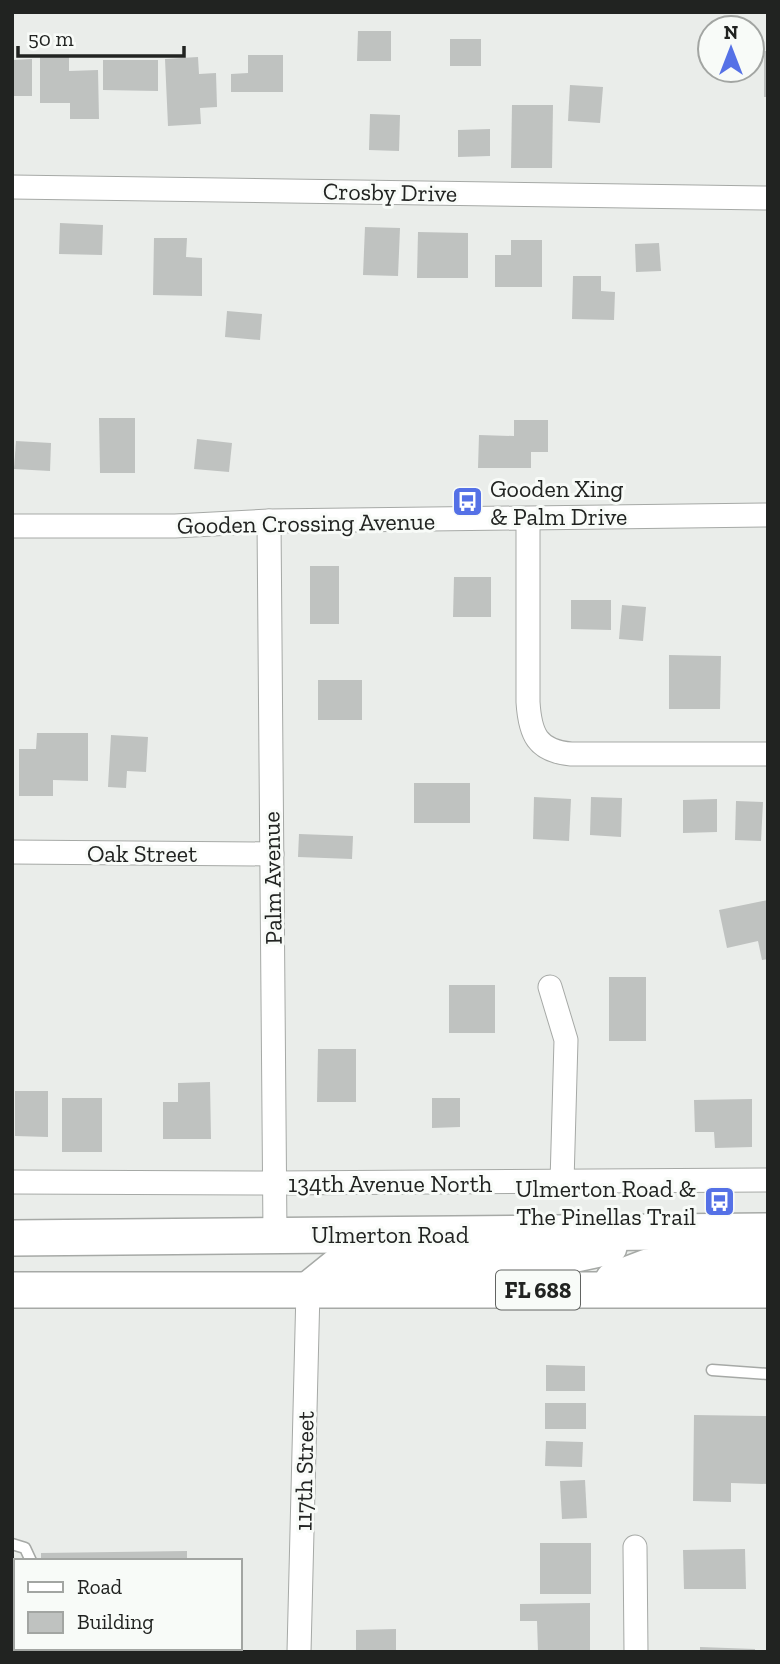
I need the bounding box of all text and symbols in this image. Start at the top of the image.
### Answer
scale bar [18,14,184,58]
north arrow [696,14,766,84]
text: N [724,21,738,44]
text: 50 m [28,26,74,51]
street label: Crosby Drive [323,176,457,208]
place label: Gooden Xing & Palm Drive [490,474,627,531]
bus stop icon: Gooden Xing & Palm Drive [450,485,484,519]
street label: Gooden Crossing Avenue [177,506,435,540]
street label: Palm Avenue [256,811,288,945]
street label: Oak Street [87,839,197,868]
street label: 134th Avenue North [288,1169,493,1198]
place label: Ulmerton Road & The Pinellas Trail [515,1174,696,1231]
bus stop icon: Ulmerton Road & The Pinellas Trail [702,1185,736,1219]
street label: Ulmerton Road [311,1220,469,1249]
road number: FL 688 [496,1270,580,1310]
street label: 117th Street [288,1411,320,1531]
legend [14,1559,242,1650]
text: Road [77,1574,123,1599]
text: Building [77,1609,154,1634]

